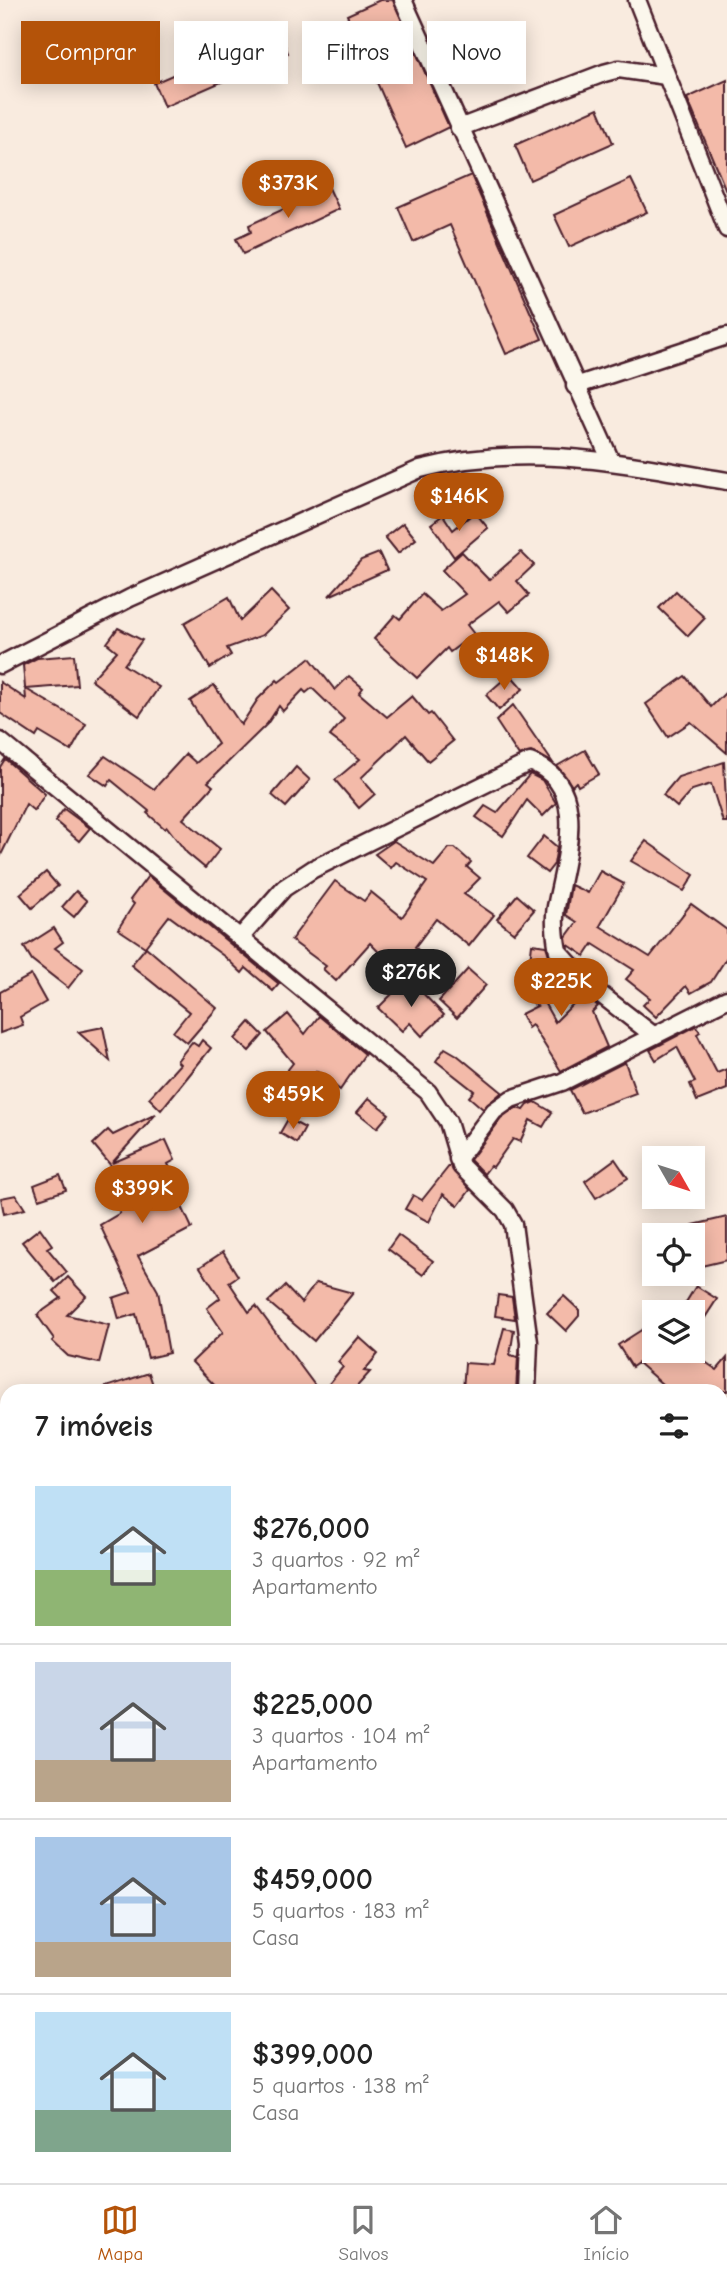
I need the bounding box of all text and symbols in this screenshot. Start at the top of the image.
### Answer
chip: Comprar [21,21,160,84]
chip: Alugar [174,21,288,84]
chip: Filtros [302,21,413,84]
chip: Novo [427,21,526,84]
pin: $373K [239,160,337,220]
text: $373K [258,169,318,196]
pin: $146K [410,474,508,533]
text: $146K [430,482,488,509]
pin: $148K [455,632,553,692]
text: $148K [475,641,533,668]
pin: $276K [362,950,460,1009]
text: $276K [381,958,441,985]
pin: $225K [512,958,610,1018]
text: $225K [530,967,592,994]
pin: $459K [244,1072,342,1131]
text: $459K [262,1080,324,1107]
north arrow [642,1146,705,1209]
map controls [642,1146,705,1363]
pin: $399K [93,1166,191,1225]
text: $399K [111,1174,173,1201]
button: locate [642,1223,705,1286]
button: layers [642,1300,705,1363]
icon: filters [655,1407,693,1445]
text: 7 imóveis [35,1409,153,1444]
text: $276,000 [252,1511,370,1546]
icon: home [91,1514,175,1598]
text: 3 quartos · 92 m² [252,1546,420,1573]
text: Apartamento [252,1573,378,1600]
text: $225,000 [252,1687,373,1722]
icon: home [91,1690,175,1774]
text: 3 quartos · 104 m² [252,1722,430,1749]
text: Apartamento [252,1749,378,1776]
text: $459,000 [252,1862,373,1897]
icon: home [91,1865,175,1949]
text: 5 quartos · 183 m² [252,1897,429,1924]
text: Casa [252,1924,299,1951]
text: $399,000 [252,2037,373,2072]
icon: home [91,2040,175,2124]
text: 5 quartos · 138 m² [252,2072,429,2099]
text: Casa [252,2099,299,2126]
tab: Mapa [98,2201,143,2265]
tab: Salvos [338,2201,388,2265]
tab: Início [584,2201,629,2265]

